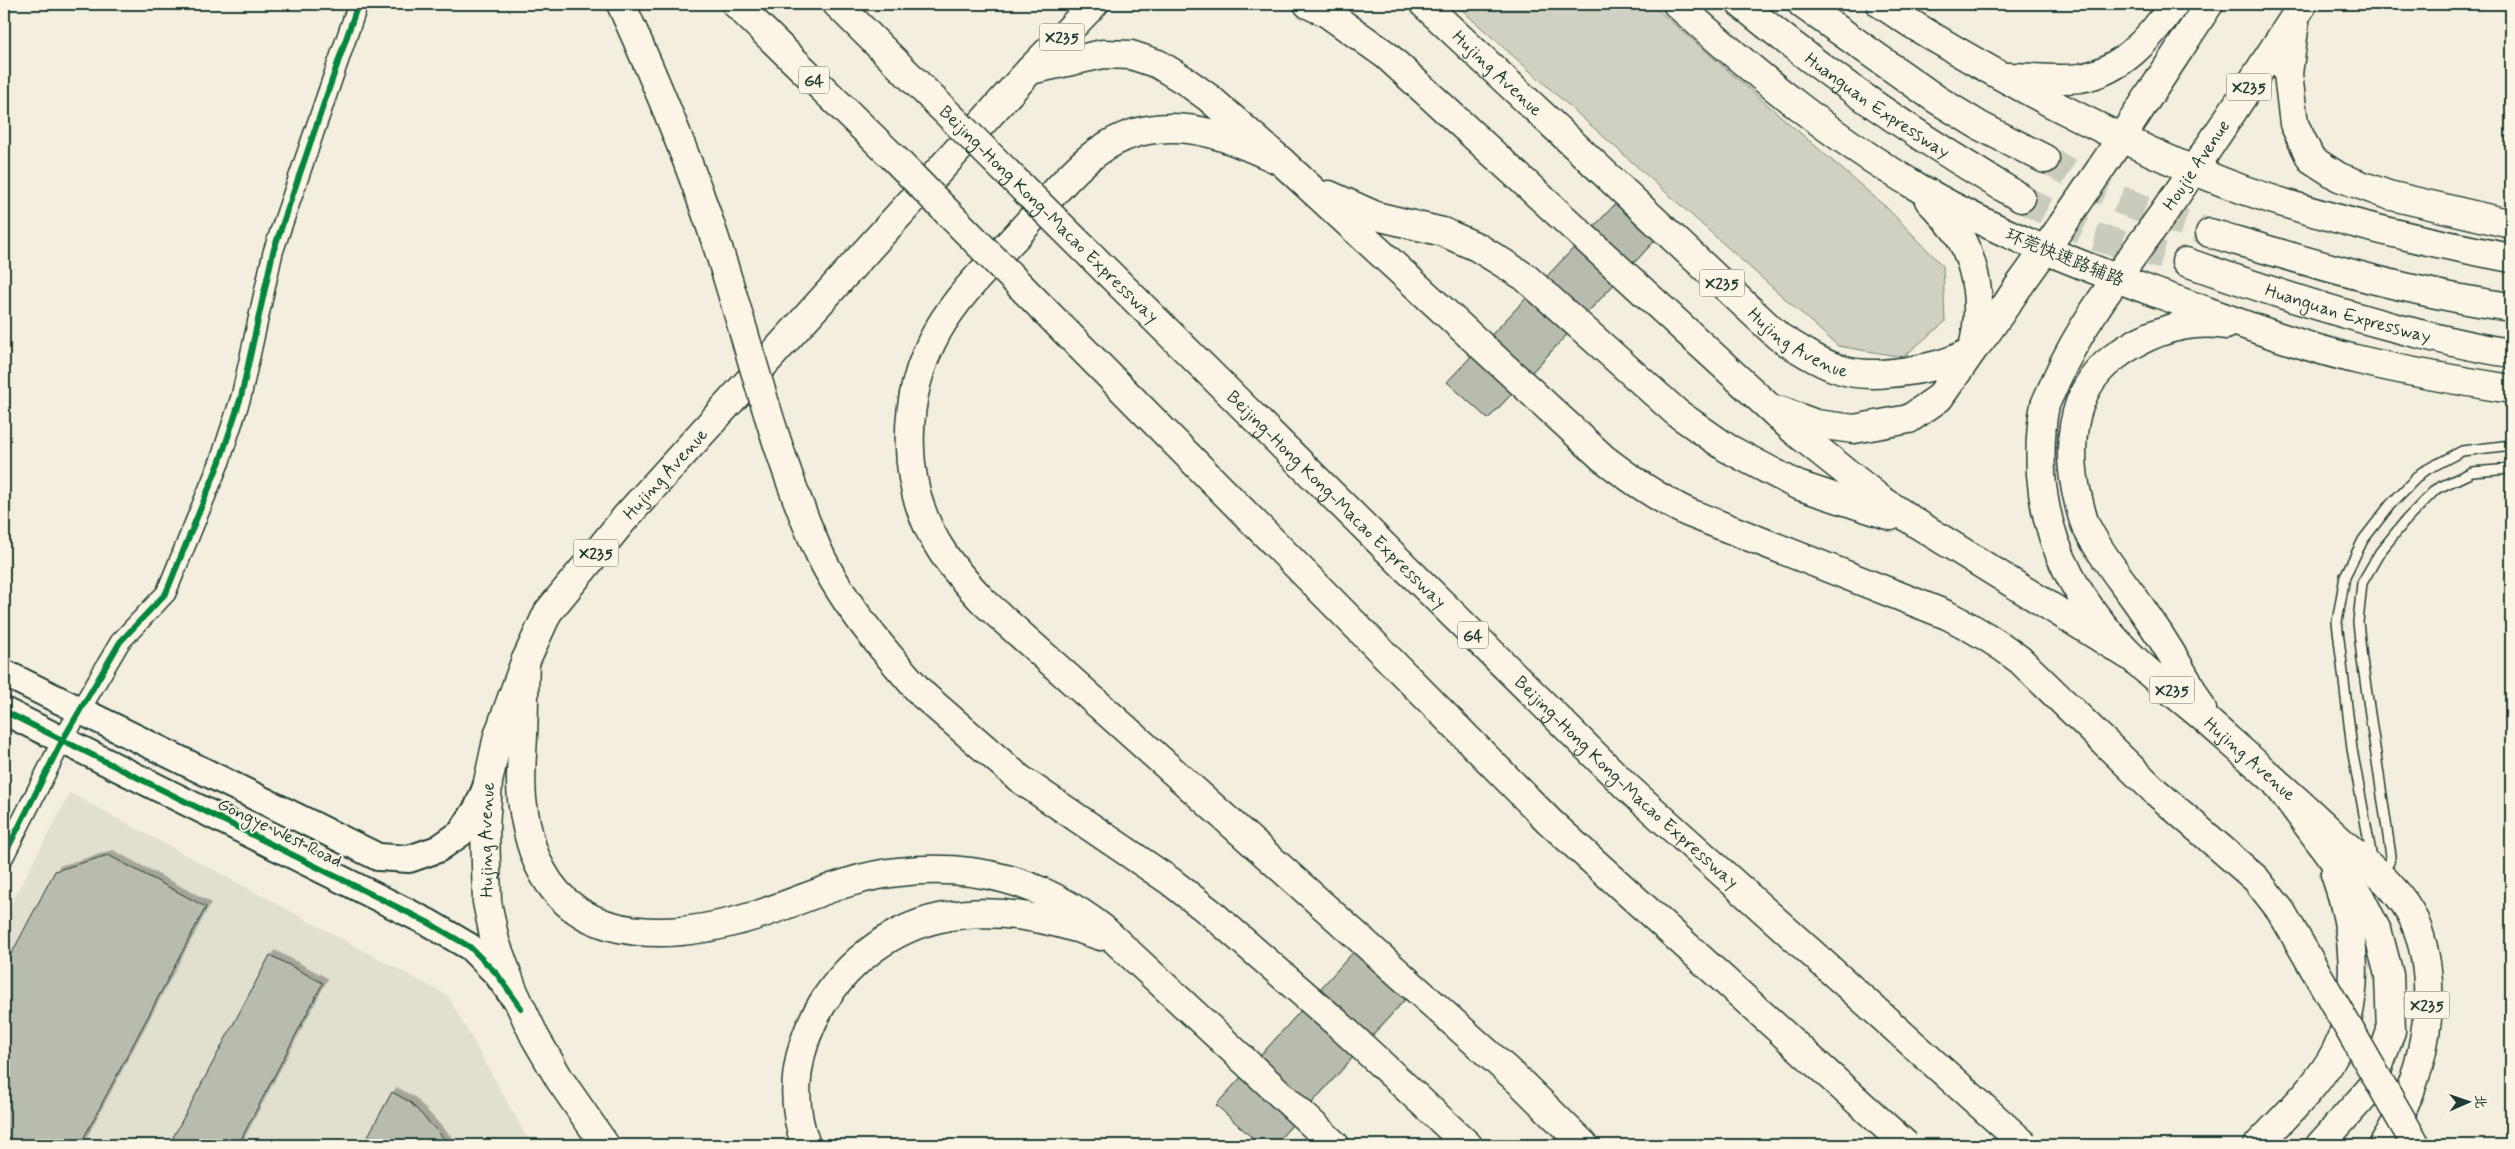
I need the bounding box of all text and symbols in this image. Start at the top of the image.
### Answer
road number: X235 [1040,24,1084,51]
street label: Hujing Avenue [1447,25,1547,122]
street label: Huanguan Expressway [1799,48,1954,165]
road number: G4 [799,66,829,94]
road number: X235 [2226,74,2272,100]
street label: Beijing-Hong Kong-Macao Expressway [933,101,1163,329]
street label: Houjie Avenue [2158,116,2236,216]
street label: 环莞快速路辅路 [2002,223,2128,293]
road number: X235 [1700,270,1744,296]
street label: Huanguan Expressway [2262,279,2433,349]
street label: Hujing Avenue [1742,303,1851,384]
street label: Beijing-Hong Kong-Macao Expressway [1221,386,1451,614]
street label: Hujing Avenue [618,423,714,525]
road number: X235 [574,540,618,566]
road number: G4 [1458,622,1488,648]
street label: Beijing-Hong Kong-Macao Expressway [1509,671,1743,895]
road number: X235 [2150,676,2194,704]
street label: Hujing Avenue [2198,712,2301,807]
street label: Hujing Avenue [474,781,501,898]
street label: Gongye West Road [213,792,346,874]
road number: X235 [2404,992,2450,1018]
north arrow [2442,1076,2492,1126]
text: 北 [2471,1094,2489,1109]

